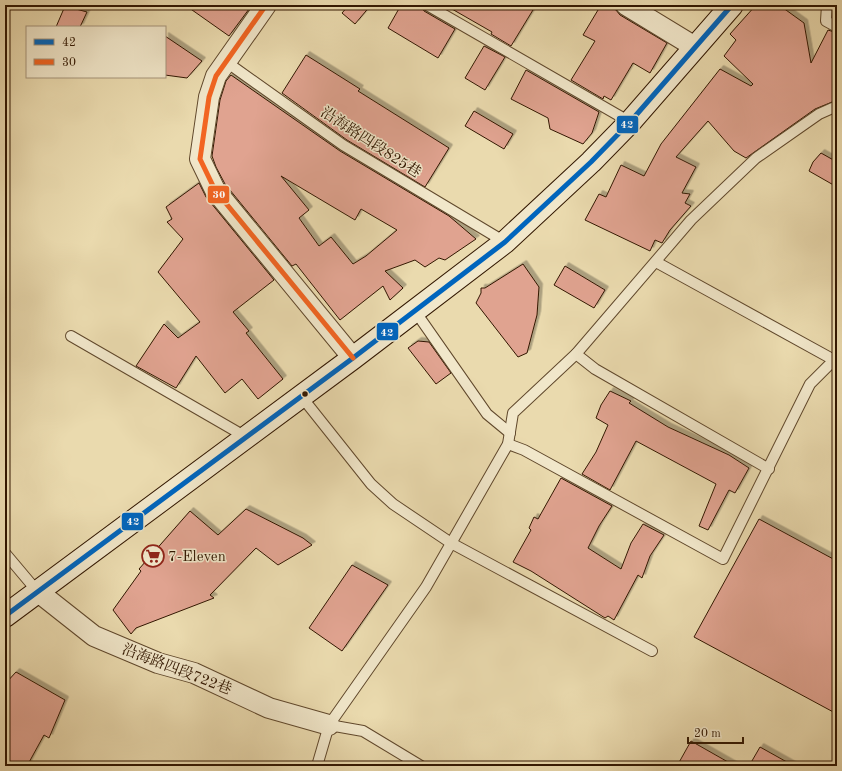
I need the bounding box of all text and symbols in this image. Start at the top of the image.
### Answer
legend [26,26,166,78]
text: 42 [62,37,76,49]
text: 30 [62,57,76,69]
street label: 沿海路四段825巷 [317,104,424,181]
line badge: 42 [616,115,639,134]
text: 42 [621,120,633,131]
line badge: 30 [207,185,230,204]
text: 30 [213,190,225,201]
line badge: 42 [376,322,399,341]
text: 42 [381,328,393,339]
unlabelled marker [300,389,310,399]
line badge: 42 [121,512,144,531]
text: 42 [127,517,139,528]
supermarket icon: 7-Eleven [140,543,166,569]
place label: 7-Eleven [168,550,226,565]
street label: 沿海路四段722巷 [120,641,234,698]
scale bar [688,719,743,745]
text: 20 m [694,728,721,740]

